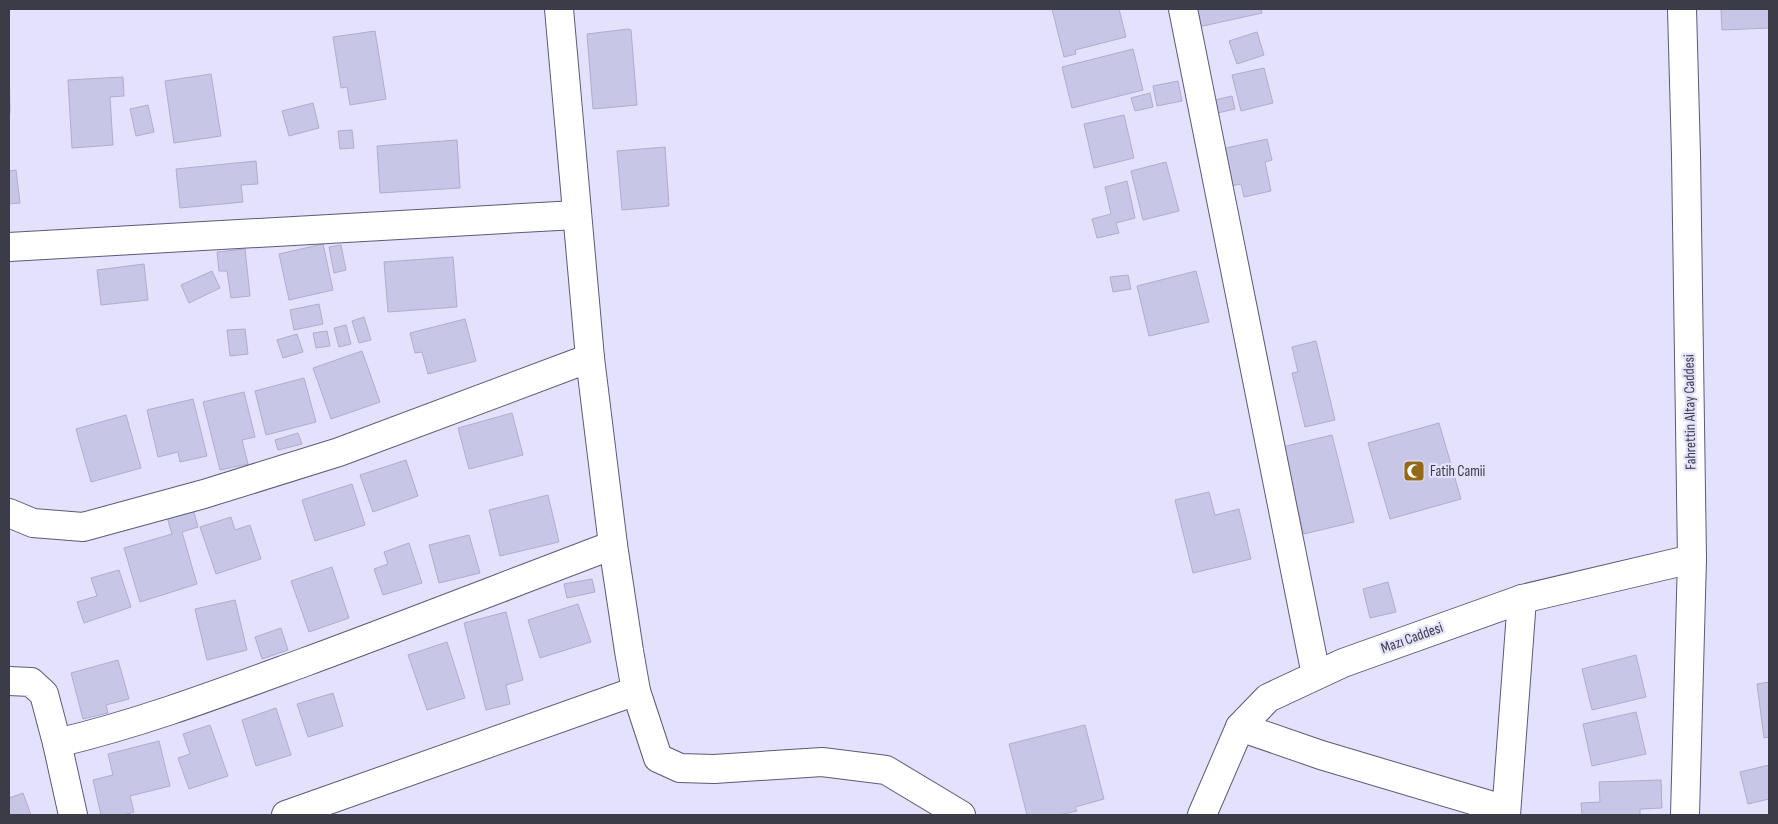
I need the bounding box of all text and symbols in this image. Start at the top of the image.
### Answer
street label: Fahrettin Altay Caddesi [1679,354,1701,470]
mosque icon: Fatih Camii [1402,459,1426,483]
place label: Fatih Camii [1430,462,1486,481]
street label: Mazı Caddesi [1378,618,1446,658]

